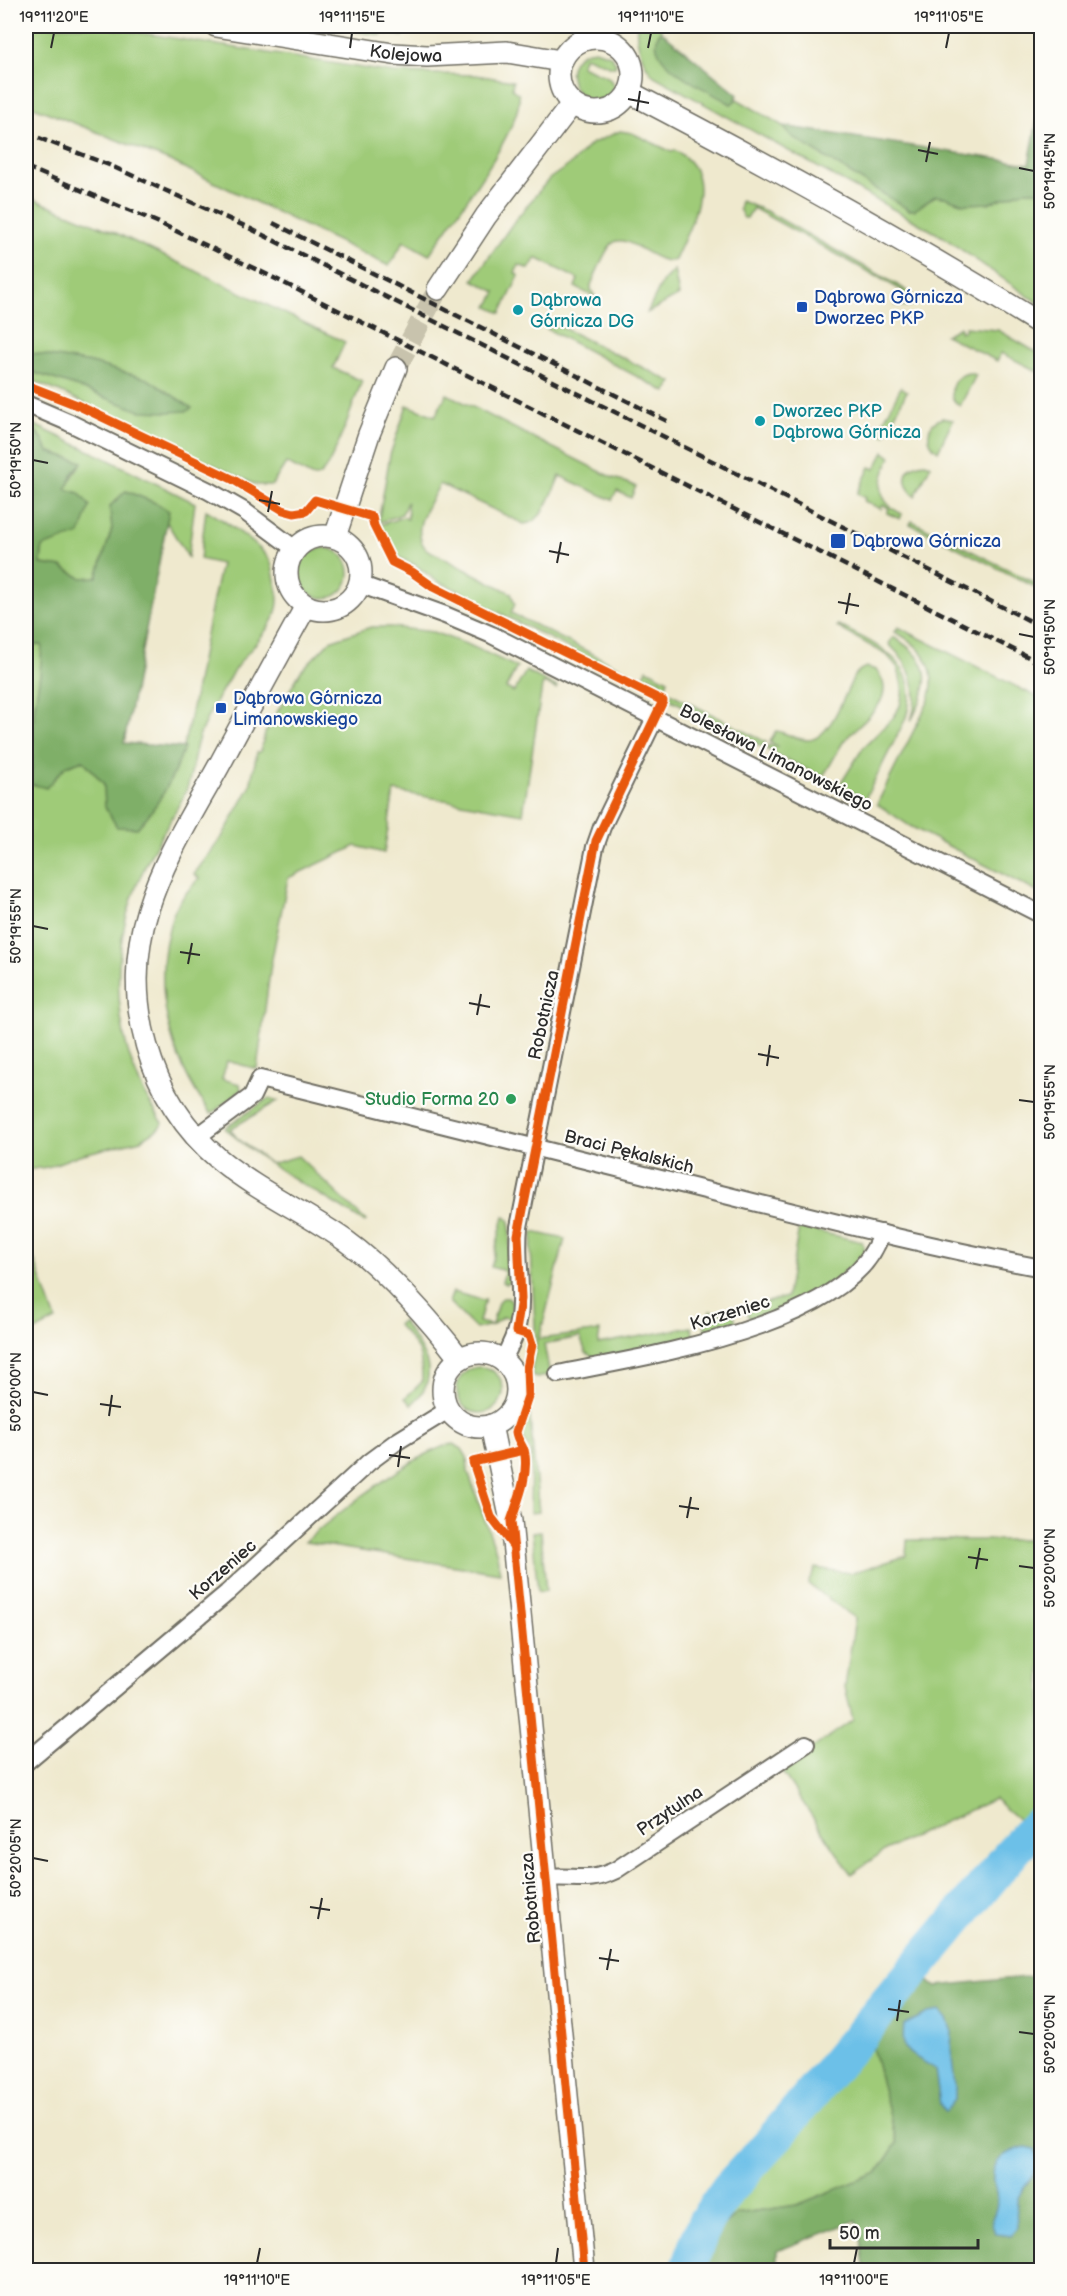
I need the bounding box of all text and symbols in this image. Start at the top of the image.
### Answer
text: 19°11'20"E [19,8,89,27]
text: 19°11'15"E [319,8,385,27]
text: 19°11'10"E [618,8,684,27]
text: 19°11'05"E [914,8,984,27]
street label: Kolejowa [368,40,443,67]
text: 50°19'45"N [1041,133,1060,209]
place label: Dąbrowa Górnicza Dworzec PKP [814,287,963,329]
place label: Dąbrowa Górnicza DG [530,290,634,332]
marker: Dąbrowa Górnicza Dworzec PKP [795,300,809,314]
marker: Dąbrowa Górnicza DG [511,303,525,317]
place label: Dworzec PKP Dąbrowa Górnicza [772,401,921,443]
marker: Dworzec PKP Dąbrowa Górnicza [753,414,767,428]
text: 50°19'50"N [7,422,26,498]
place label: Dąbrowa Górnicza [852,531,1001,552]
marker: Dąbrowa Górnicza [829,532,847,550]
text: 50°19'50"N [1041,599,1060,675]
place label: Dąbrowa Górnicza Limanowskiego [233,688,382,730]
street label: Bolesława Limanowskiego [676,700,876,816]
marker: Dąbrowa Górnicza Limanowskiego [214,701,228,715]
text: 50°19'55"N [7,888,26,964]
street label: Robotnicza [524,968,564,1062]
text: 50°19'55"N [1041,1064,1060,1140]
place label: Studio Forma 20 [365,1089,499,1110]
marker: Studio Forma 20 [504,1092,518,1106]
street label: Braci Pękalskich [562,1126,696,1178]
street label: Korzeniec [688,1291,772,1335]
text: 50°20'00"N [7,1352,26,1432]
text: 50°20'00"N [1041,1528,1060,1608]
street label: Korzeniec [185,1535,261,1605]
street label: Przytulna [633,1781,707,1841]
text: 50°20'05"N [7,1818,26,1898]
street label: Robotnicza [517,1852,545,1944]
text: 50°20'05"N [1041,1994,1060,2074]
scale bar [830,2212,978,2250]
text: 50 m [839,2223,880,2244]
text: 19°11'10"E [224,2271,290,2290]
text: 19°11'05"E [521,2271,591,2290]
text: 19°11'00"E [819,2271,889,2290]

